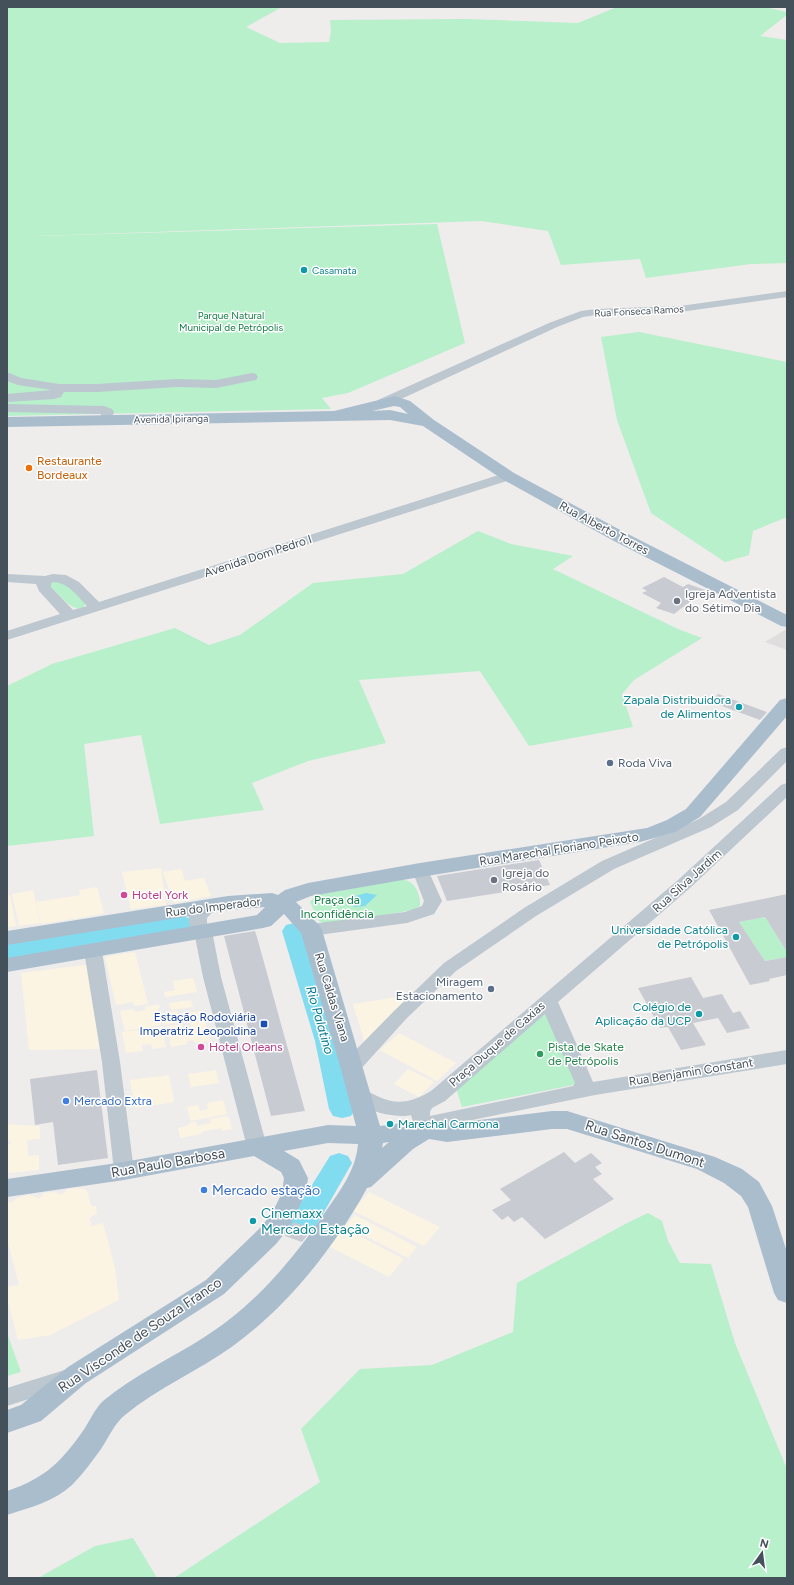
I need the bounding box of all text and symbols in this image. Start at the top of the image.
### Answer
place label: Casamata [312,264,357,277]
marker: Casamata [299,265,309,275]
street label: Rua Fonseca Ramos [594,302,684,320]
park label: Parque Natural Municipal de Petrópolis [179,309,283,334]
street label: Avenida Ipiranga [134,412,208,426]
place label: Restaurante Bordeaux [37,454,102,482]
marker: Restaurante Bordeaux [24,463,34,473]
street label: Rua Alberto Torres [557,499,651,558]
street label: Avenida Dom Pedro I [202,532,314,580]
place label: Igreja Adventista do Sétimo Dia [685,587,776,615]
marker: Igreja Adventista do Sétimo Dia [672,596,682,606]
place label: Zapala Distribuidora de Alimentos [624,693,731,721]
marker: Zapala Distribuidora de Alimentos [734,702,744,712]
place label: Roda Viva [618,756,672,770]
marker: Roda Viva [605,758,615,768]
street label: Rua Marechal Floriano Peixoto [478,829,640,869]
street label: Rua Silva Jardim [650,846,724,916]
place label: Igreja do Rosário [502,866,549,894]
marker: Igreja do Rosário [489,875,499,885]
place label: Hotel York [132,888,188,902]
marker: Hotel York [119,890,129,900]
park label: Praça da Inconfidência [301,893,374,921]
street label: Rua do Imperador [165,894,261,920]
place label: Universidade Católica de Petrópolis [611,923,728,951]
marker: Universidade Católica de Petrópolis [731,932,741,942]
street label: Rua Caldas Viana [312,951,352,1043]
place label: Miragem Estacionamento [396,975,483,1003]
water label: Rio Palatino [303,984,337,1056]
marker: Miragem Estacionamento [486,984,496,994]
street label: Praça Duque de Caxias [446,998,548,1089]
place label: Colégio de Aplicação da UCP [595,1000,691,1028]
marker: Colégio de Aplicação da UCP [694,1009,704,1019]
place label: Estação Rodoviária Imperatriz Leopoldina [139,1010,256,1038]
marker: Estação Rodoviária Imperatriz Leopoldina [259,1019,269,1029]
place label: Hotel Orleans [209,1040,283,1054]
place label: Pista de Skate de Petrópolis [548,1040,624,1068]
marker: Hotel Orleans [196,1042,206,1052]
marker: Pista de Skate de Petrópolis [535,1049,545,1059]
street label: Rua Benjamin Constant [628,1055,755,1089]
place label: Mercado Extra [74,1094,152,1108]
marker: Mercado Extra [61,1096,71,1106]
place label: Marechal Carmona [398,1117,499,1131]
street label: Rua Santos Dumont [583,1117,707,1171]
marker: Marechal Carmona [385,1119,395,1129]
street label: Rua Paulo Barbosa [110,1145,226,1181]
place label: Mercado estação [212,1182,320,1199]
marker: Mercado estação [199,1185,209,1195]
place label: Cinemaxx Mercado Estação [261,1205,370,1238]
marker: Cinemaxx Mercado Estação [248,1216,258,1226]
street label: Rua Visconde de Souza Franco [55,1274,225,1396]
north arrow [742,1533,782,1573]
text: N [759,1536,770,1551]

